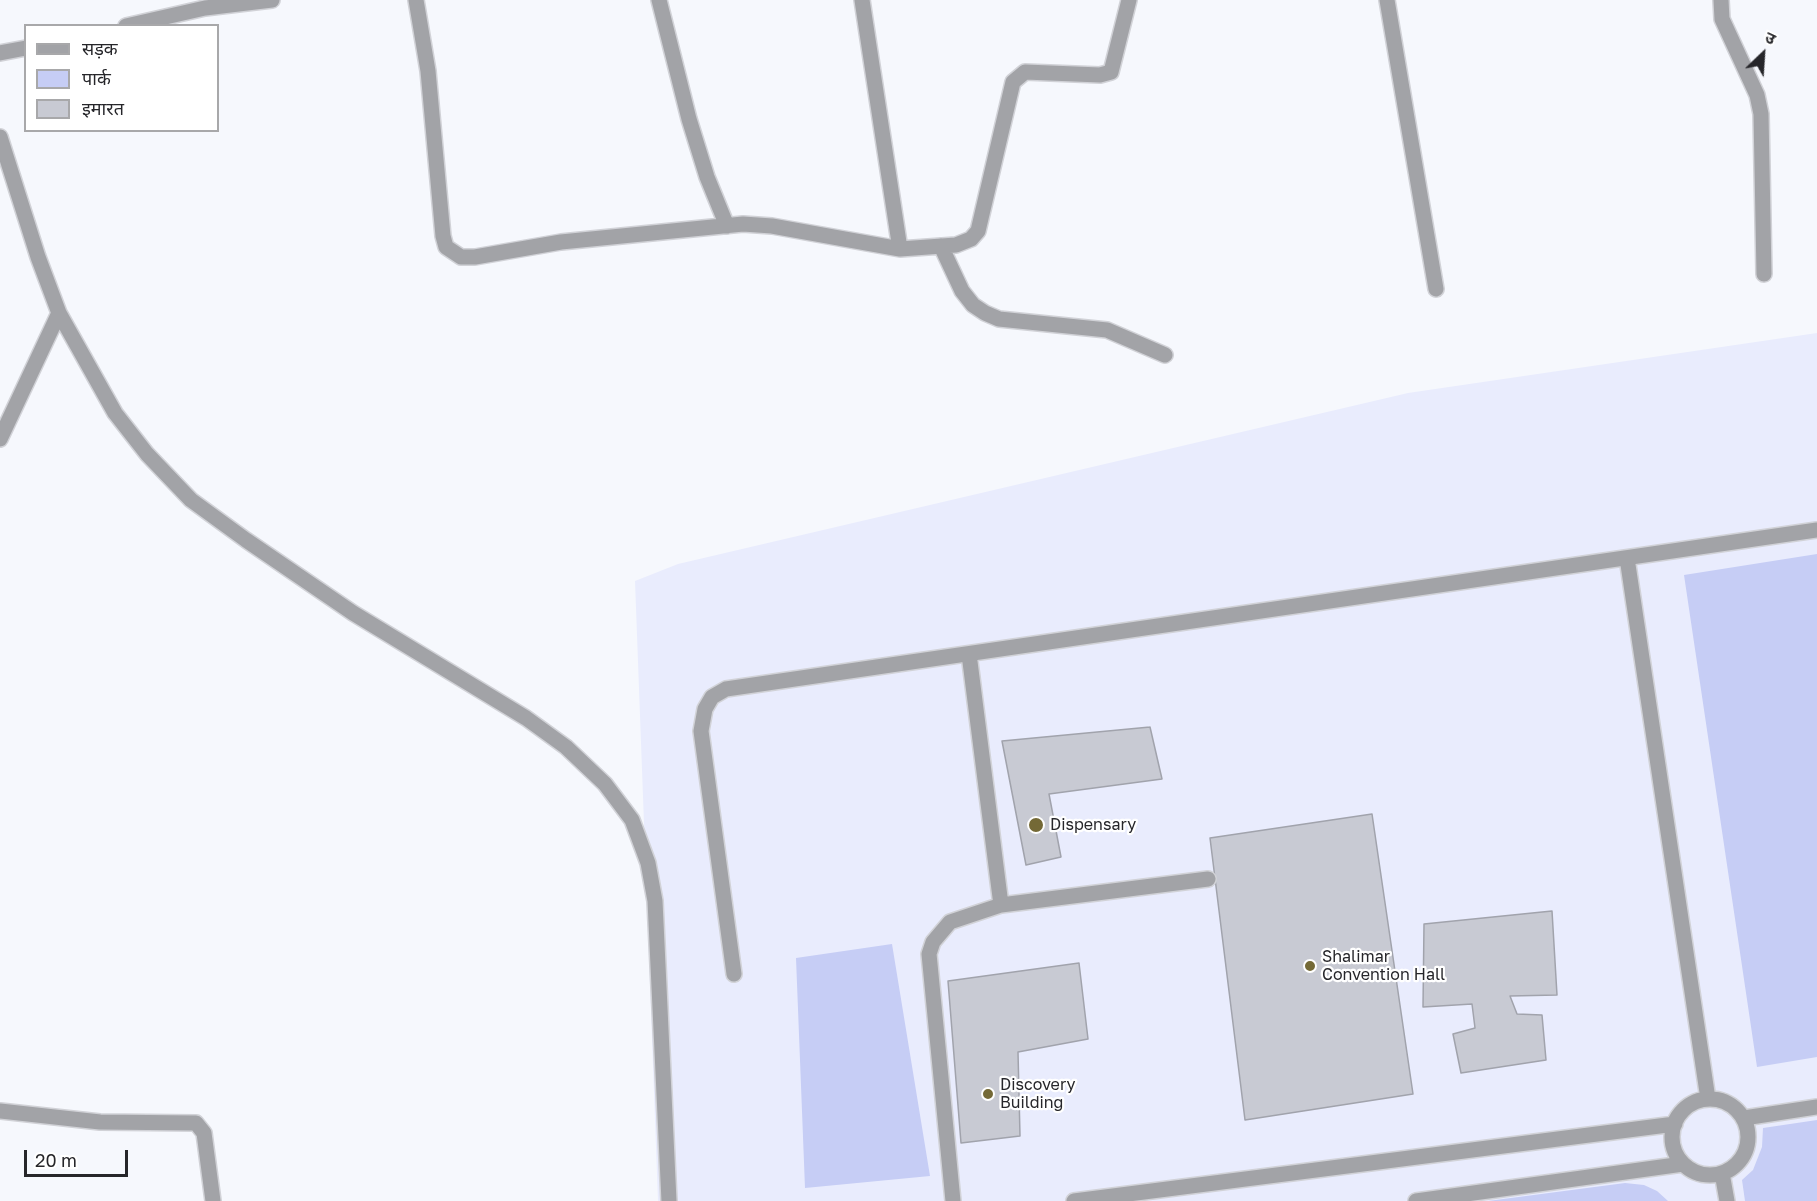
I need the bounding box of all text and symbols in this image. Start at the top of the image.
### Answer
legend [24,24,219,132]
north arrow [1733,24,1793,84]
text: उ [1762,27,1779,49]
text: सड़क [82,37,118,59]
text: पार्क [82,67,111,89]
text: इमारत [82,97,124,119]
place label: Dispensary [1050,815,1136,835]
marker: Dispensary [1027,816,1045,834]
place label: Shalimar Convention Hall [1322,947,1445,985]
marker: Shalimar Convention Hall [1303,959,1317,973]
place label: Discovery Building [1000,1075,1076,1113]
marker: Discovery Building [981,1087,995,1101]
scale bar [27,1138,130,1176]
text: 20 m [35,1149,77,1171]

